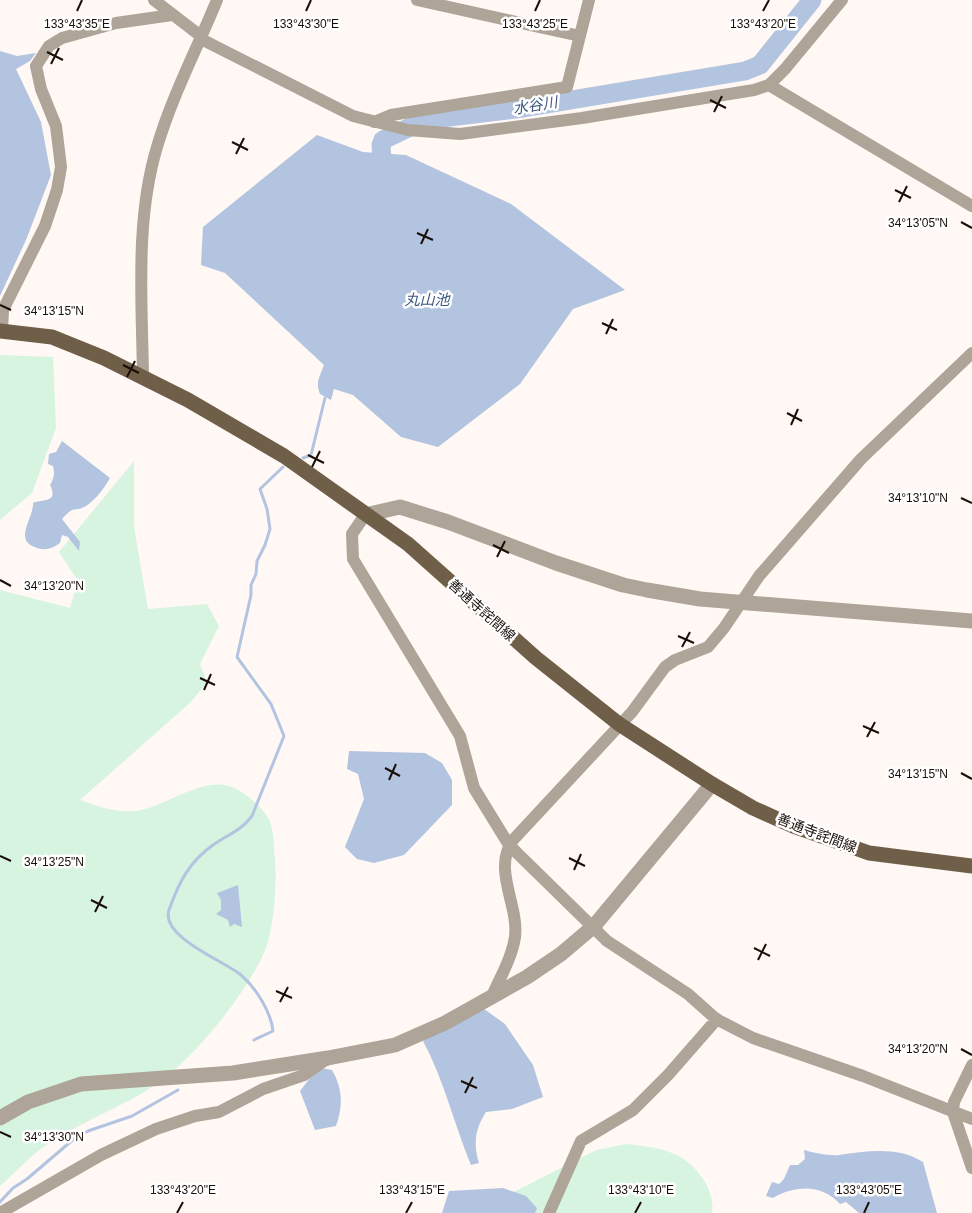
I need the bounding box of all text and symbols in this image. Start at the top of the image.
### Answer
text: 133°43'35"E [44,17,110,31]
text: 133°43'30"E [273,17,339,31]
text: 133°43'25"E [502,17,568,31]
text: 133°43'20"E [730,17,796,31]
water label: 水谷川 [511,93,561,117]
text: 34°13'05"N [888,216,948,230]
water label: 丸山池 [404,291,451,308]
text: 34°13'15"N [24,304,84,318]
text: 34°13'10"N [888,491,948,505]
street label: 善通寺詫間線 [445,576,519,644]
text: 34°13'20"N [24,579,84,593]
text: 34°13'15"N [888,767,948,781]
street label: 善通寺詫間線 [775,810,859,856]
text: 34°13'25"N [24,855,84,869]
text: 34°13'20"N [888,1042,948,1056]
text: 34°13'30"N [24,1130,84,1144]
text: 133°43'20"E [150,1183,216,1197]
text: 133°43'15"E [379,1183,445,1197]
text: 133°43'10"E [608,1183,674,1197]
text: 133°43'05"E [836,1183,902,1197]

